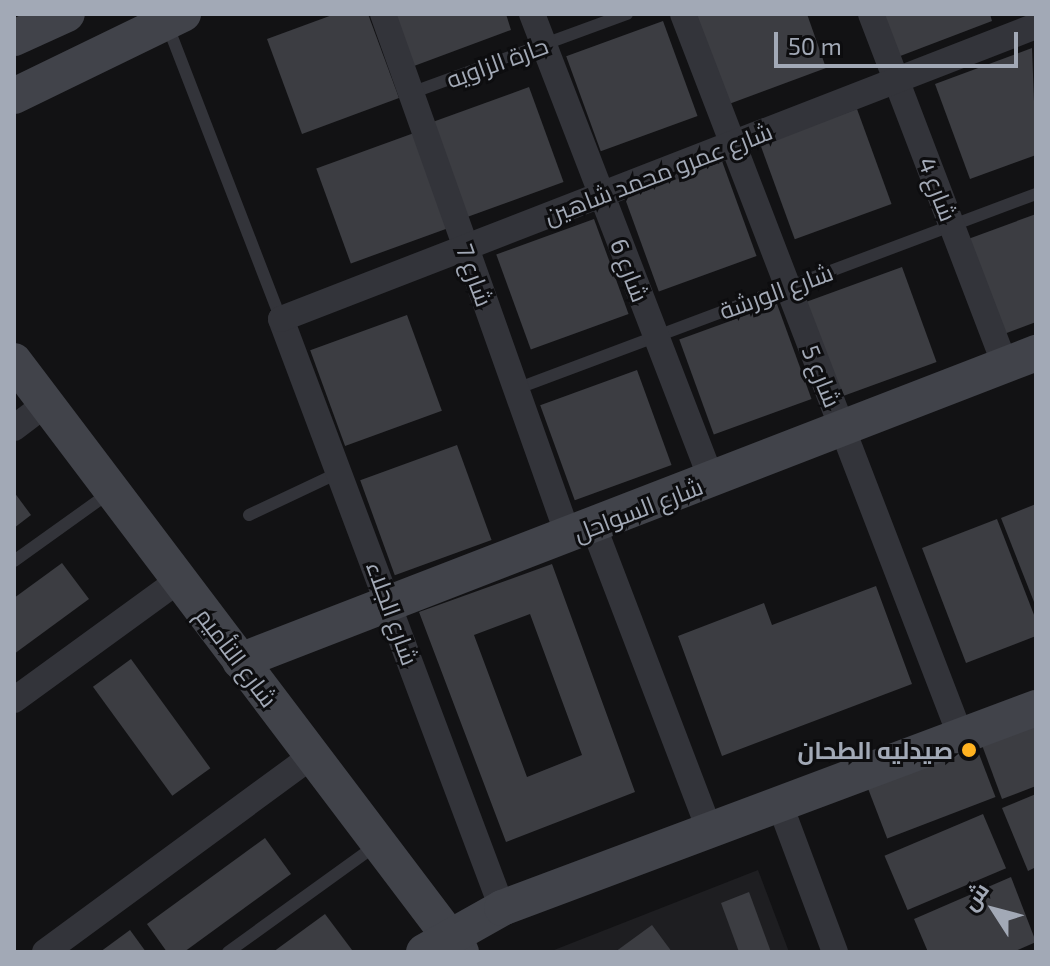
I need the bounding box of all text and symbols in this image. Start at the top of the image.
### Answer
scale bar [778,16,1022,66]
street label: حارة الزاويه [442,30,552,94]
text: 50 m [788,31,842,60]
street label: شارع عمرو محمد شاهين [540,116,776,230]
street label: شارع 4 [913,153,963,225]
street label: شارع 6 [605,234,655,306]
street label: شارع 7 [451,240,499,310]
street label: شارع الورشة [715,257,837,325]
street label: شارع 5 [797,341,847,411]
street label: شارع السواحل [569,471,707,547]
street label: شارع الجلاء [361,557,425,669]
street label: شارع التأميم [190,601,284,713]
place label: صيدليه الطحان [798,736,953,764]
marker: صيدليه الطحان [960,741,978,759]
north arrow [954,870,1034,950]
text: ش [956,877,993,915]

